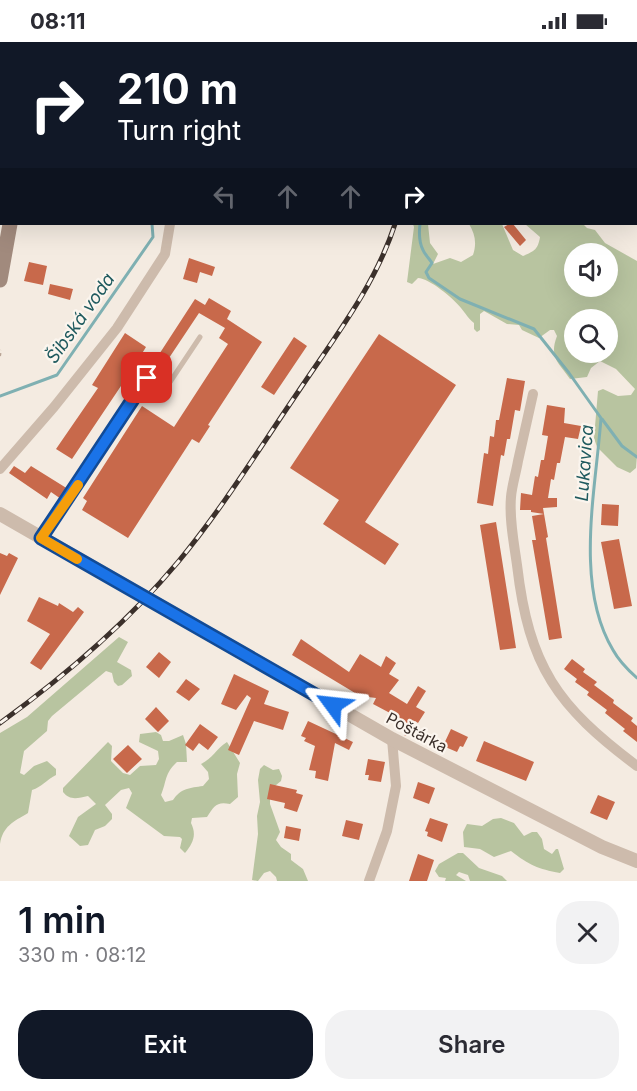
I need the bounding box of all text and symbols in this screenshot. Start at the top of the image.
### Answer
text: 08:11 [30,8,85,34]
text: 210 m [117,63,238,114]
icon: right [18,66,96,144]
text: Turn right [117,114,241,147]
icon: left [208,180,241,213]
icon: ahead [271,180,304,213]
icon: ahead [334,180,367,213]
icon: right [397,180,430,213]
map controls [564,243,618,363]
button: sound [564,243,618,297]
water label: Šibská voda [40,268,119,367]
button: search [564,309,618,363]
pin [121,352,172,403]
icon: arrive [130,361,163,394]
water label: Lukavica [571,424,597,502]
position arrow [301,673,365,737]
street label: Poštárka [383,708,451,756]
text: 1 min [18,898,106,942]
button: close [556,901,619,964]
text: 330 m · 08:12 [18,943,147,967]
button: Exit [18,1010,313,1079]
button: Share [325,1010,619,1079]

